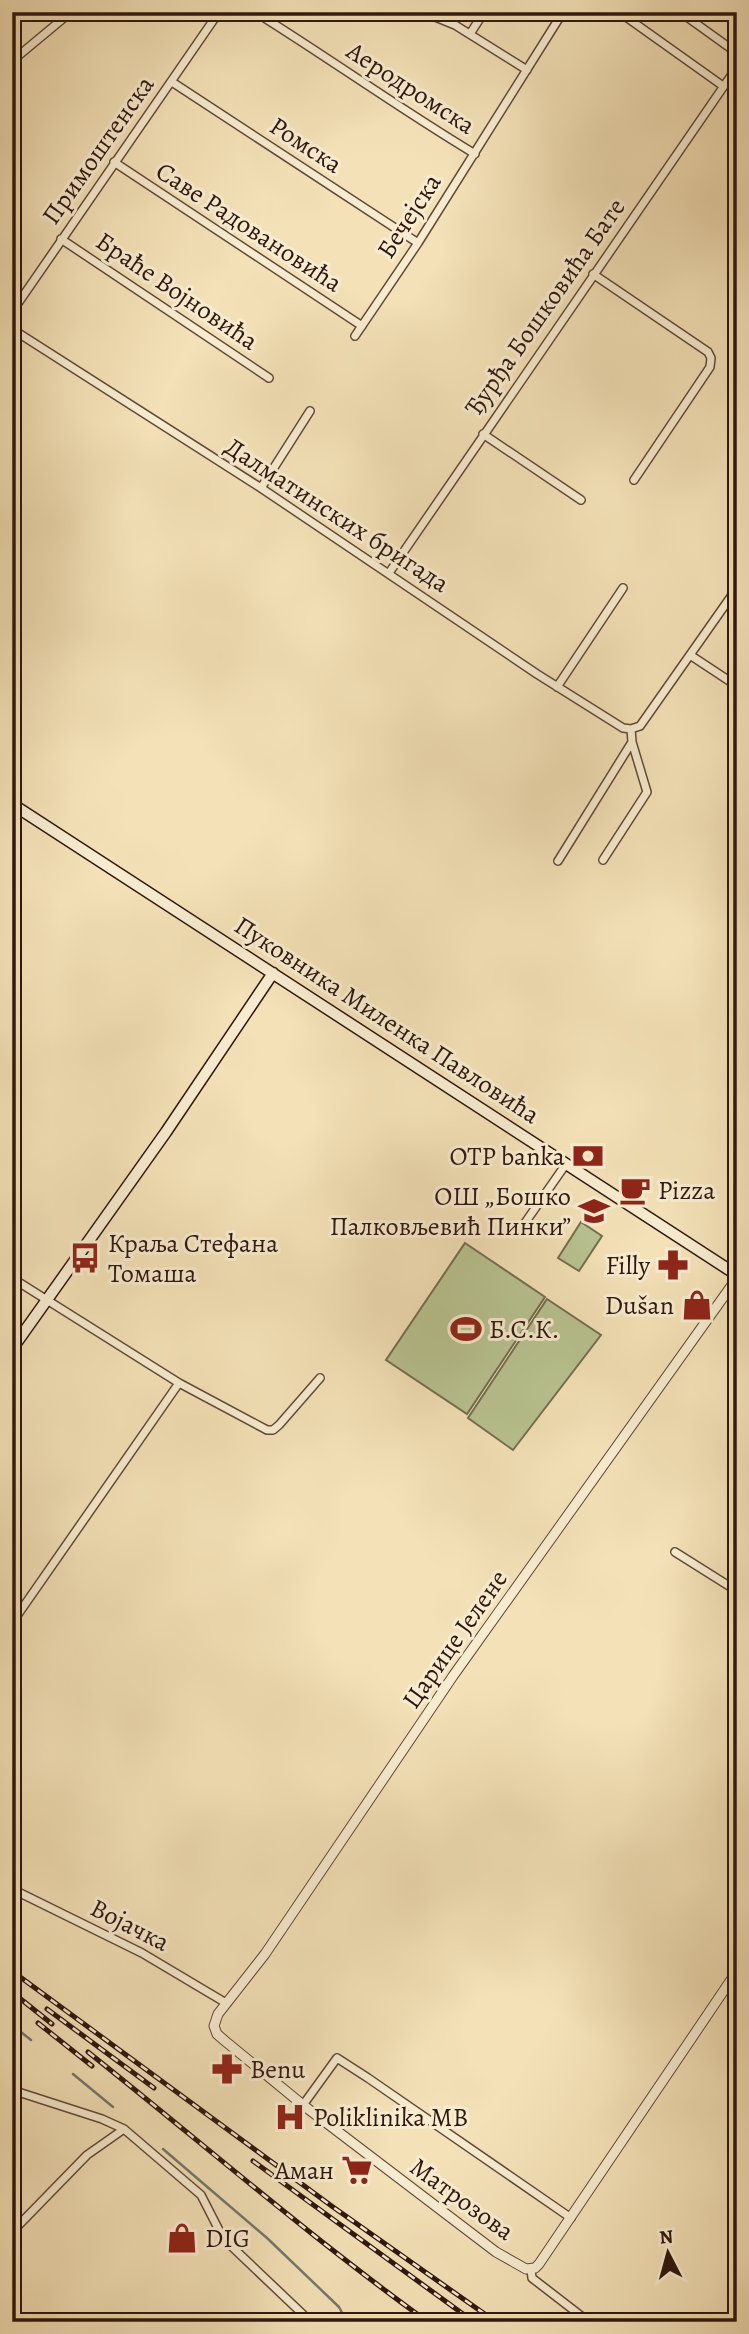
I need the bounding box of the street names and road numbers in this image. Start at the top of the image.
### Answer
street label: Аеродромска [339,33,482,143]
street label: Примоштенска [34,69,162,231]
street label: Ромска [263,109,349,181]
street label: Саве Радовановића [149,154,349,300]
street label: Бечејска [369,167,449,265]
street label: Ђурђа Бошковића Бате [456,191,634,423]
street label: Браће Војновића [89,224,265,358]
street label: Далматинских бригада [218,429,456,601]
street label: Пуковника Миленка Павловића [228,908,546,1132]
street label: Царице Јелене [394,1563,516,1715]
street label: Војачка [84,1890,176,1960]
street label: Матрозова [403,2149,521,2249]

